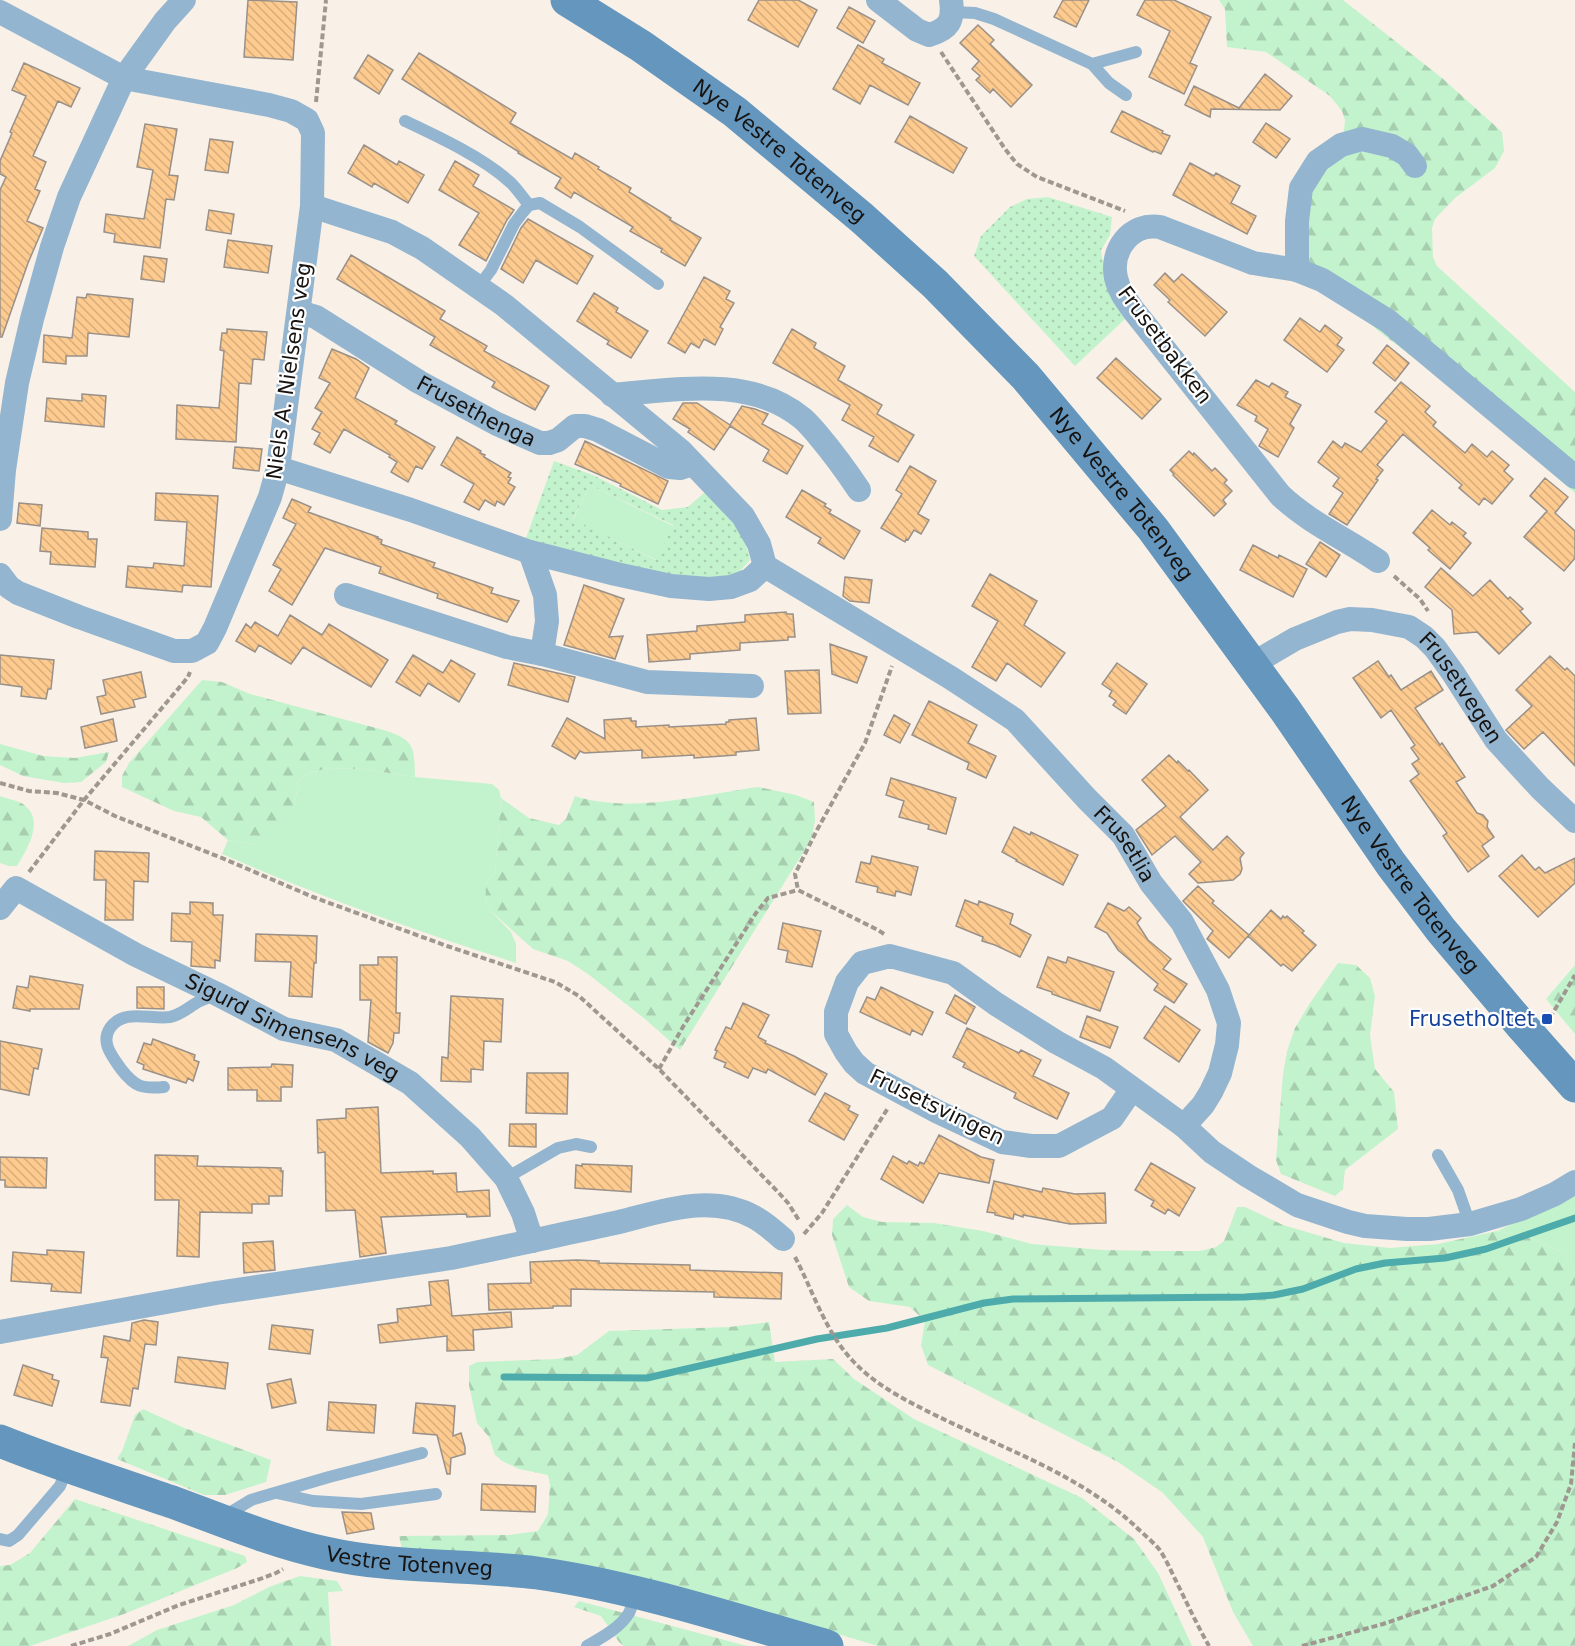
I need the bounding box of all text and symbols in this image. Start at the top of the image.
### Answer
street label: Nye Vestre Totenveg [688,74,871,228]
street label: Niels A. Nielsens veg [262,261,316,481]
street label: Frusetbakken [1113,282,1217,408]
street label: Frusethenga [413,371,539,452]
street label: Nye Vestre Totenveg [1044,402,1199,585]
street label: Frusetvegen [1414,627,1507,748]
street label: Nye Vestre Totenveg [1336,791,1484,978]
street label: Frusetlia [1089,801,1160,887]
street label: Sigurd Simensens veg [181,969,403,1086]
place label: Frusetholtet [1409,1007,1535,1031]
marker: Frusetholtet [1540,1012,1554,1026]
street label: Frusetsvingen [866,1064,1008,1150]
street label: Vestre Totenveg [324,1542,494,1581]

